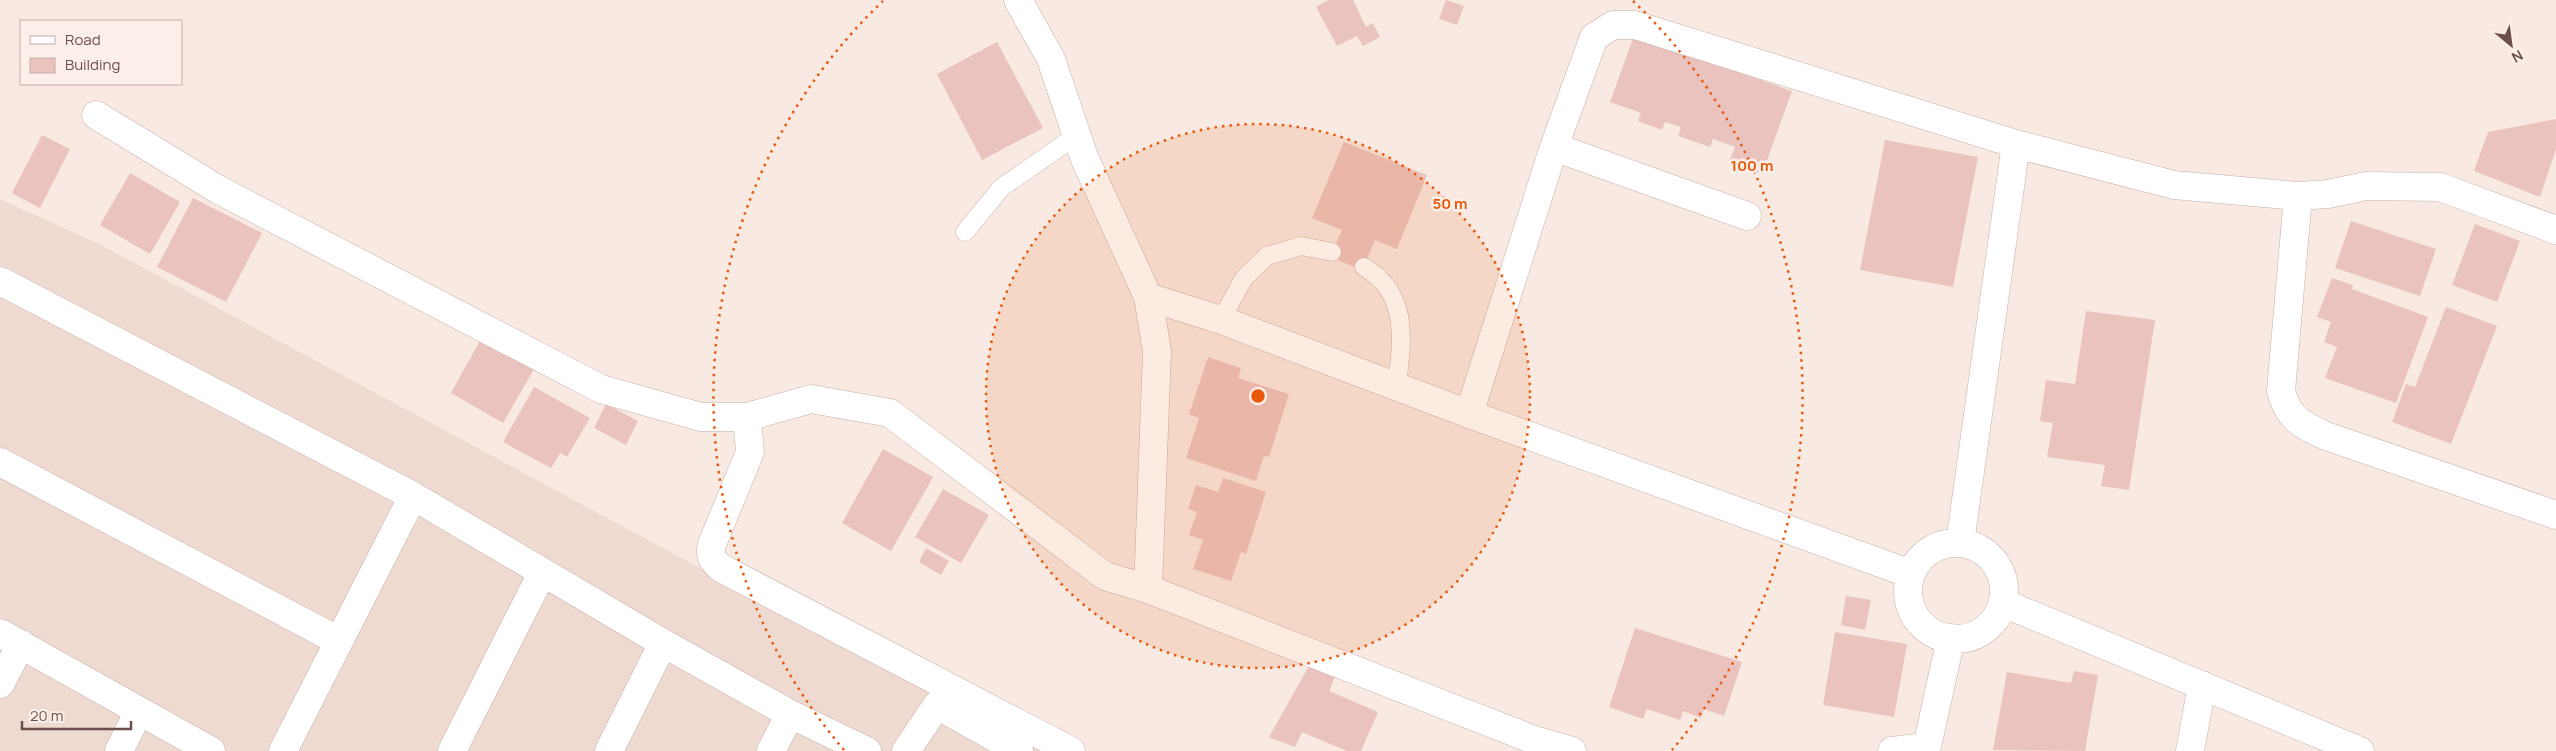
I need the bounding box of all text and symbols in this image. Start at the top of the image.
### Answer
legend [20,20,182,85]
north arrow [2486,20,2536,70]
text: Road [65,29,101,50]
text: N [2509,46,2527,68]
text: Building [65,54,120,75]
text: 100 m [1731,155,1773,176]
text: 50 m [1432,193,1468,214]
centre of rings [1249,387,1267,405]
scale bar [22,698,131,730]
text: 20 m [30,705,63,726]

